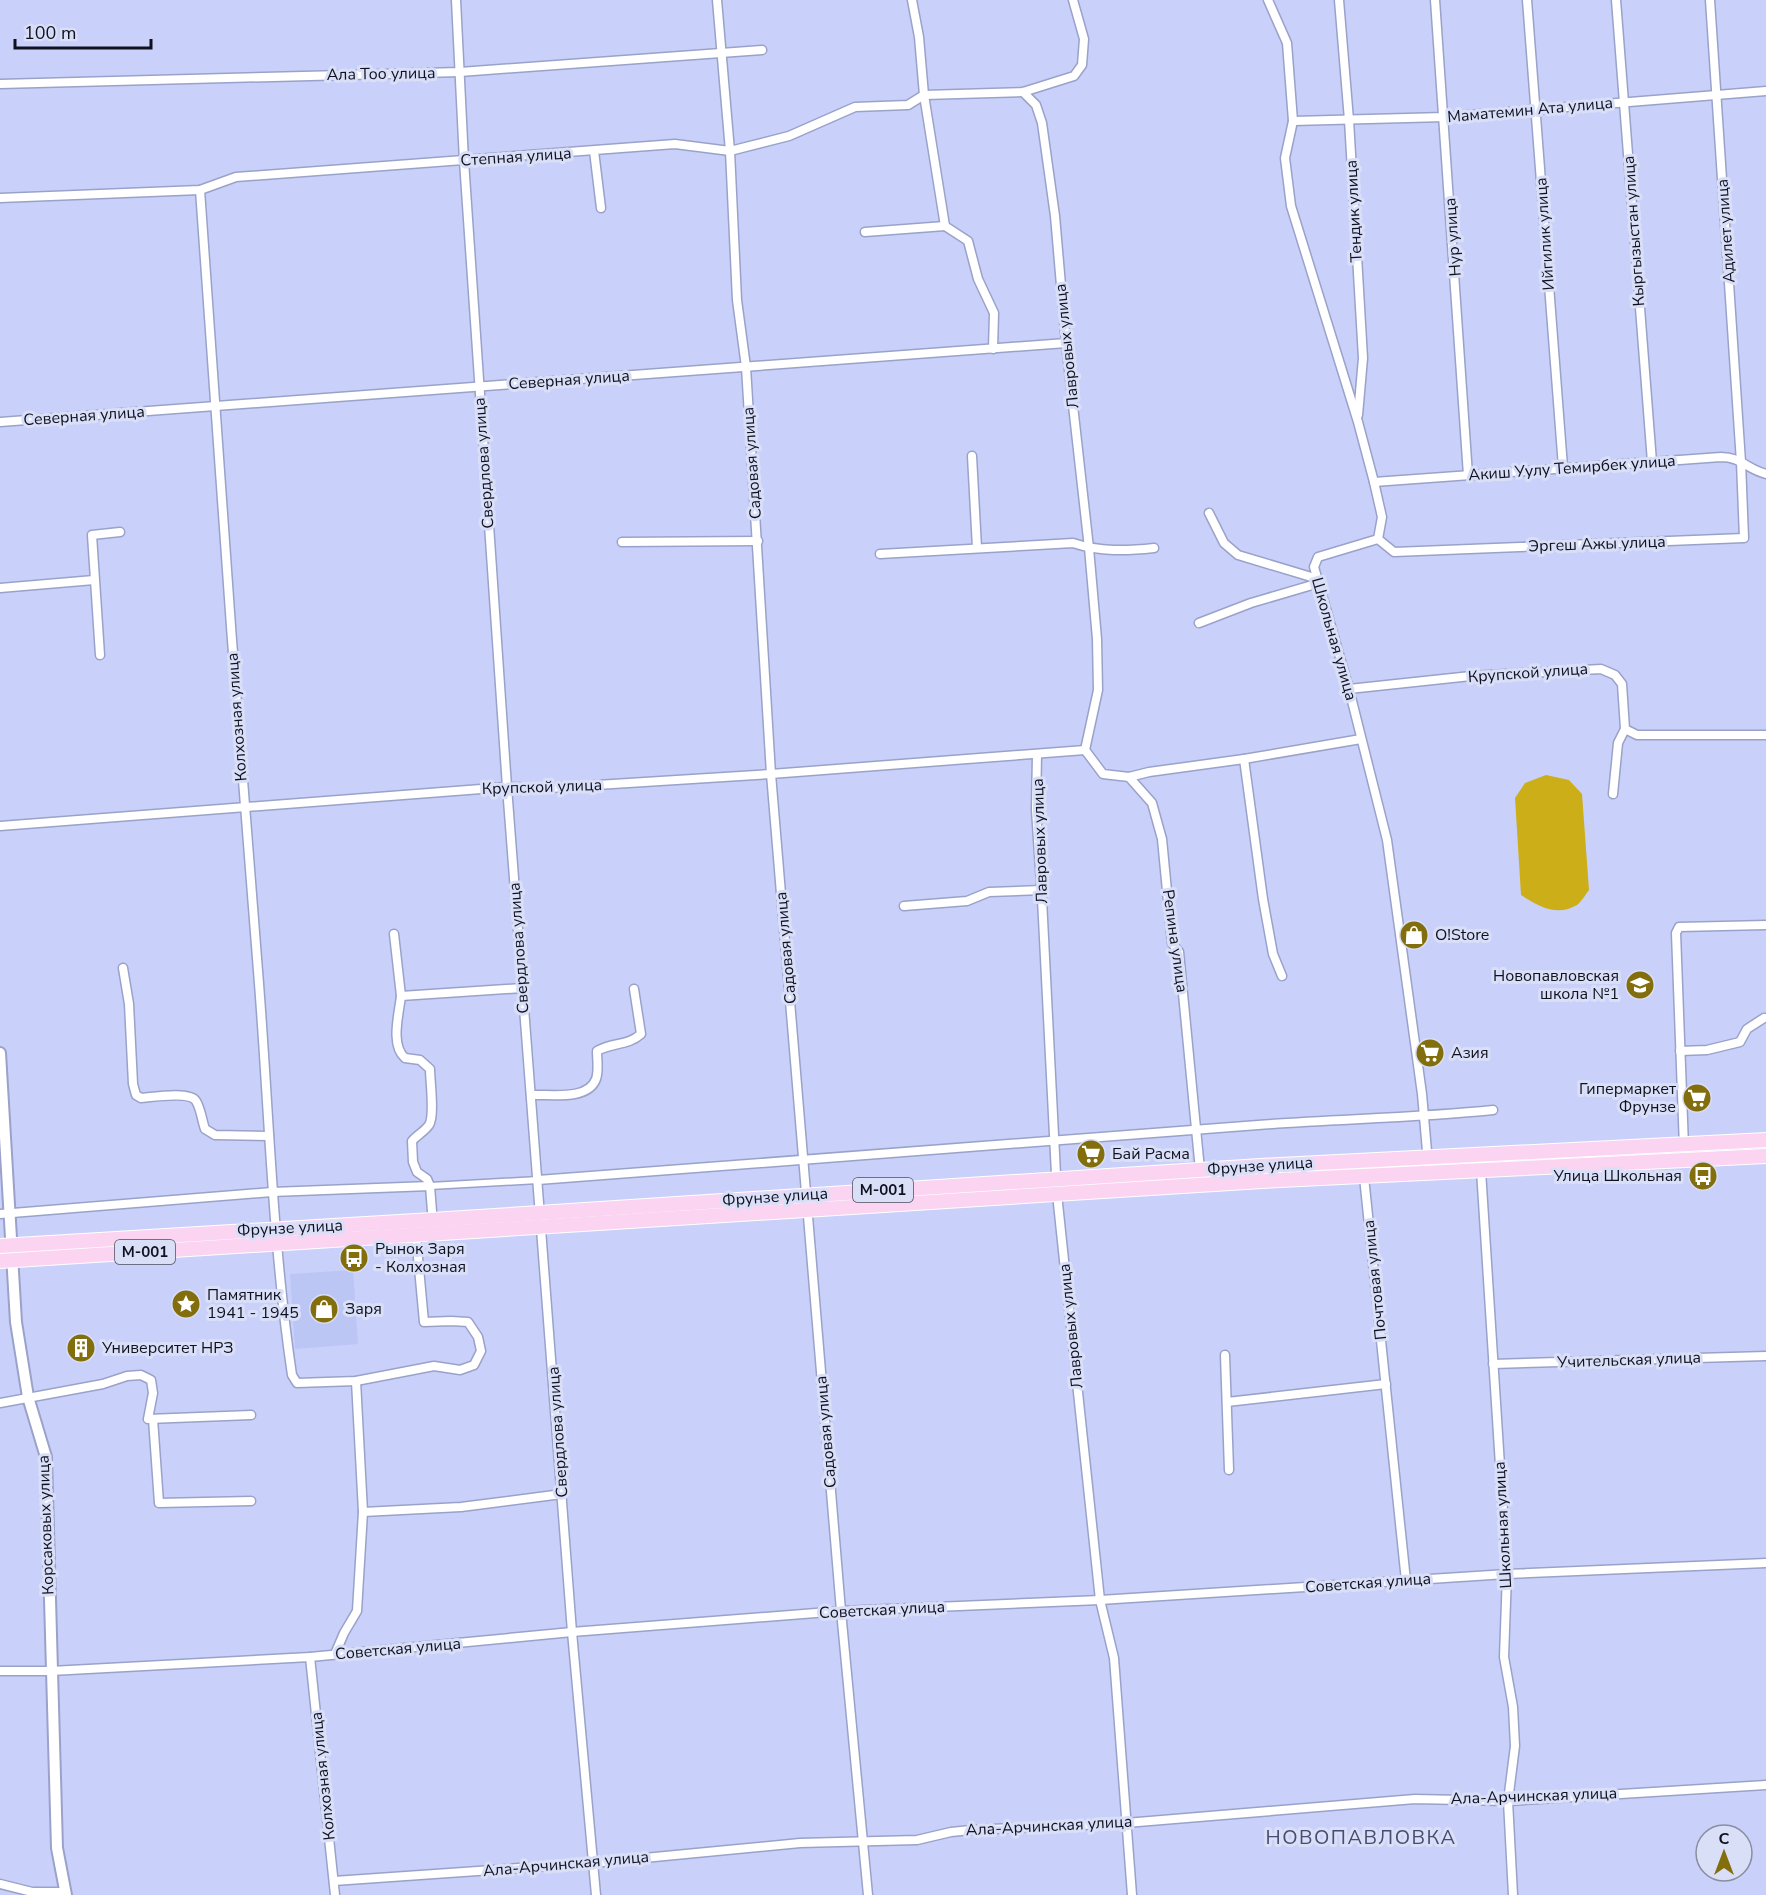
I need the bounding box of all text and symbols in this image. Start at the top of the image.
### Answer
scale bar [15,12,152,50]
text: 100 m [24,21,76,45]
street label: Ала Тоо улица [326,62,436,86]
street label: Маматемин Ата улица [1446,92,1614,128]
street label: Степная улица [460,142,572,172]
street label: Кыргызыстан улица [1618,155,1650,307]
street label: Тендик улица [1340,159,1368,263]
street label: Ийгилик улица [1530,177,1560,291]
street label: Адилет улица [1711,178,1741,284]
street label: Нур улица [1439,197,1467,277]
street label: Лавровых улица [1050,282,1084,410]
street label: Северная улица [508,365,630,395]
street label: Свердлова улица [468,397,500,529]
street label: Северная улица [23,401,145,431]
street label: Садовая улица [737,406,767,520]
street label: Акиш Уулу Темирбек улица [1468,450,1676,486]
street label: Эргеш Ажы улица [1528,531,1666,557]
street label: Школьная улица [1306,575,1362,703]
street label: Колхозная улица [222,652,252,782]
street label: Крупской улица [1467,658,1589,688]
street label: Крупской улица [481,774,603,800]
street label: Лавровых улица [1027,778,1053,904]
street label: Свердлова улица [503,882,535,1014]
street label: Репина улица [1157,888,1193,994]
street label: Садовая улица [770,891,802,1005]
shop icon: O!Store [1398,919,1430,951]
place label: O!Store [1435,924,1489,946]
place label: Новопавловская школа №1 [1493,965,1619,1005]
school or university icon: Новопавловская школа №1 [1624,969,1656,1001]
supermarket icon: Азия [1414,1037,1446,1069]
place label: Азия [1451,1042,1489,1064]
place label: Гипермаркет Фрунзе [1579,1078,1677,1118]
supermarket icon: Гипермаркет Фрунзе [1681,1082,1713,1114]
supermarket icon: Бай Расма [1075,1138,1107,1170]
place label: Бай Расма [1112,1143,1190,1165]
street label: Фрунзе улица [1206,1151,1314,1181]
bus stop icon: Улица Школьная [1687,1160,1719,1192]
place label: Улица Школьная [1553,1165,1682,1187]
road number: M-001 [853,1178,913,1202]
street label: Фрунзе улица [721,1182,829,1212]
street label: Фрунзе улица [236,1214,344,1242]
street label: Почтовая улица [1358,1219,1392,1341]
place label: Рынок Заря - Колхозная [375,1238,466,1278]
road number: M-001 [115,1240,175,1264]
bus stop icon: Рынок Заря - Колхозная [338,1242,370,1274]
street label: Лавровых улица [1054,1262,1088,1390]
place label: Памятник 1941 - 1945 [207,1284,299,1324]
place icon: Памятник 1941 - 1945 [170,1288,202,1320]
shop icon: Заря [308,1293,340,1325]
place label: Заря [345,1298,382,1320]
building icon: Университет НРЗ [65,1332,97,1364]
place label: Университет НРЗ [101,1337,234,1359]
street label: Учительская улица [1556,1346,1701,1374]
street label: Свердлова улица [542,1366,574,1498]
street label: Садовая улица [810,1375,842,1489]
street label: Корсаковых улица [33,1455,59,1595]
street label: Школьная улица [1489,1461,1517,1589]
street label: Советская улица [1304,1568,1432,1598]
street label: Советская улица [818,1596,946,1624]
street label: Советская улица [334,1633,462,1665]
street label: Колхозная улица [305,1711,341,1841]
street label: Ала-Арчинская улица [1450,1782,1618,1810]
street label: Ала-Арчинская улица [965,1811,1133,1841]
north arrow [1694,1823,1754,1883]
district label: НОВОПАВЛОВКА [1265,1824,1457,1851]
text: С [1719,1828,1730,1850]
street label: Ала-Арчинская улица [482,1846,650,1882]

